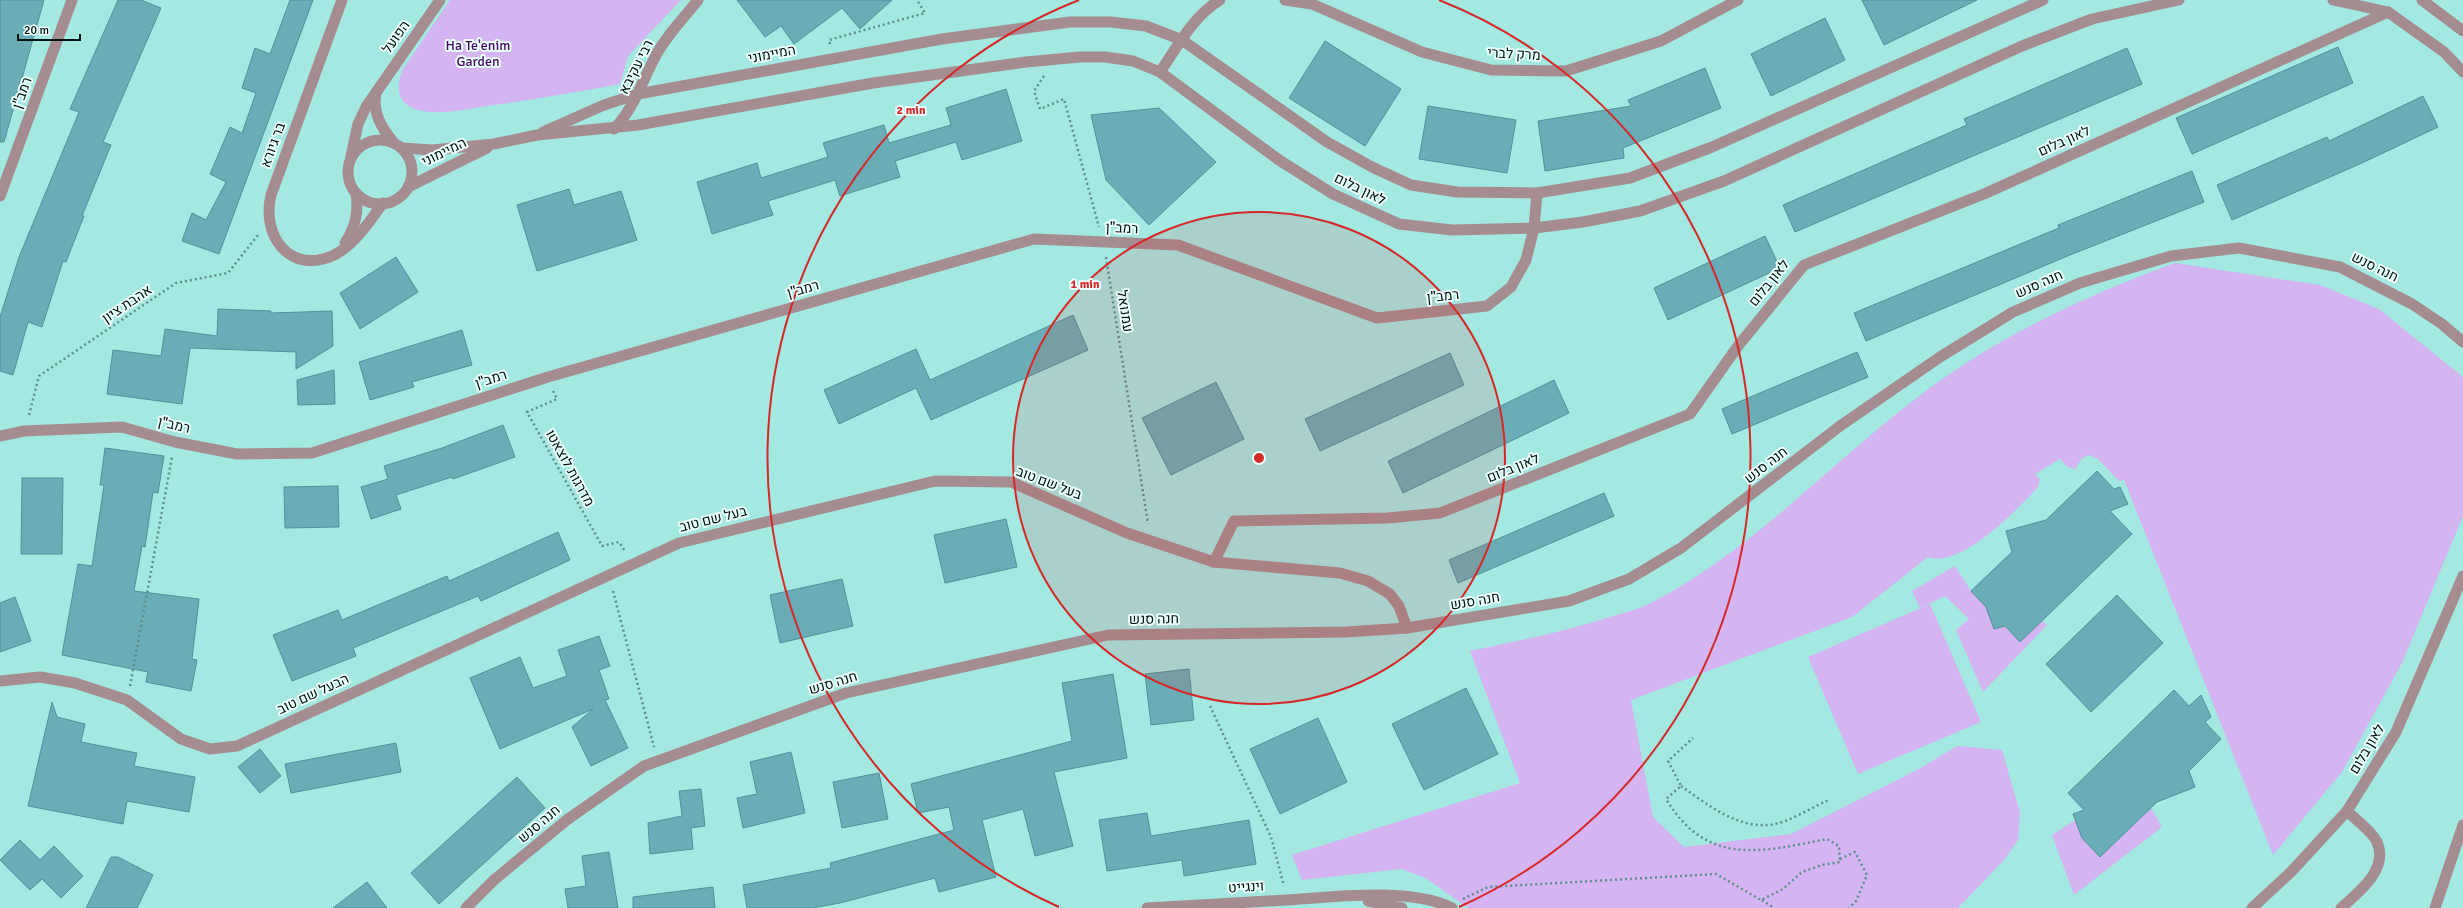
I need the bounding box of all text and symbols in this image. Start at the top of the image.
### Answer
scale bar [18,16,80,42]
street label: הפועל [379,17,413,57]
text: 20 m [24,23,49,38]
park label: Ha Te'enim Garden [446,37,510,70]
street label: רבי עקיבא [615,37,657,97]
street label: המיימוני [747,41,797,67]
street label: מרק לברי [1487,44,1541,64]
street label: רמב"ן [8,75,36,111]
text: 2 min [897,103,926,118]
street label: בר גיורא [257,119,289,170]
street label: לאון בלום [2035,122,2093,160]
street label: המיימוני [419,134,469,170]
street label: לאון בלום [1332,169,1388,209]
street label: רמב"ן [1105,219,1139,237]
street label: חנה סנש [2349,248,2401,286]
street label: לאון בלום [1745,256,1793,310]
street label: חנה סנש [2013,266,2065,302]
street label: רמב"ן [785,276,821,302]
text: 1 min [1071,277,1100,292]
street label: אהבת ציון [99,281,155,327]
street label: רמב"ן [1426,286,1460,306]
street label: עמנואל [1113,289,1137,333]
street label: רמב"ן [473,366,509,392]
street label: רמב"ן [156,413,192,437]
street label: מדרגות לוצאטו [542,427,598,509]
street label: חנה סנש [1741,443,1791,487]
street label: לאון בלום [1484,450,1542,486]
centre of rings [1252,451,1266,465]
street label: בעל שם טוב [1014,463,1085,504]
street label: בעל שם טוב [677,502,749,536]
street label: חנה סנש [1449,588,1501,614]
street label: חנה סנש [1129,610,1179,628]
street label: חנה סנש [807,668,859,698]
street label: הבעל שם טוב [274,670,352,718]
street label: לאון בלום [2346,721,2388,777]
street label: חנה סנש [514,801,564,847]
street label: וינגייט [1228,878,1264,896]

